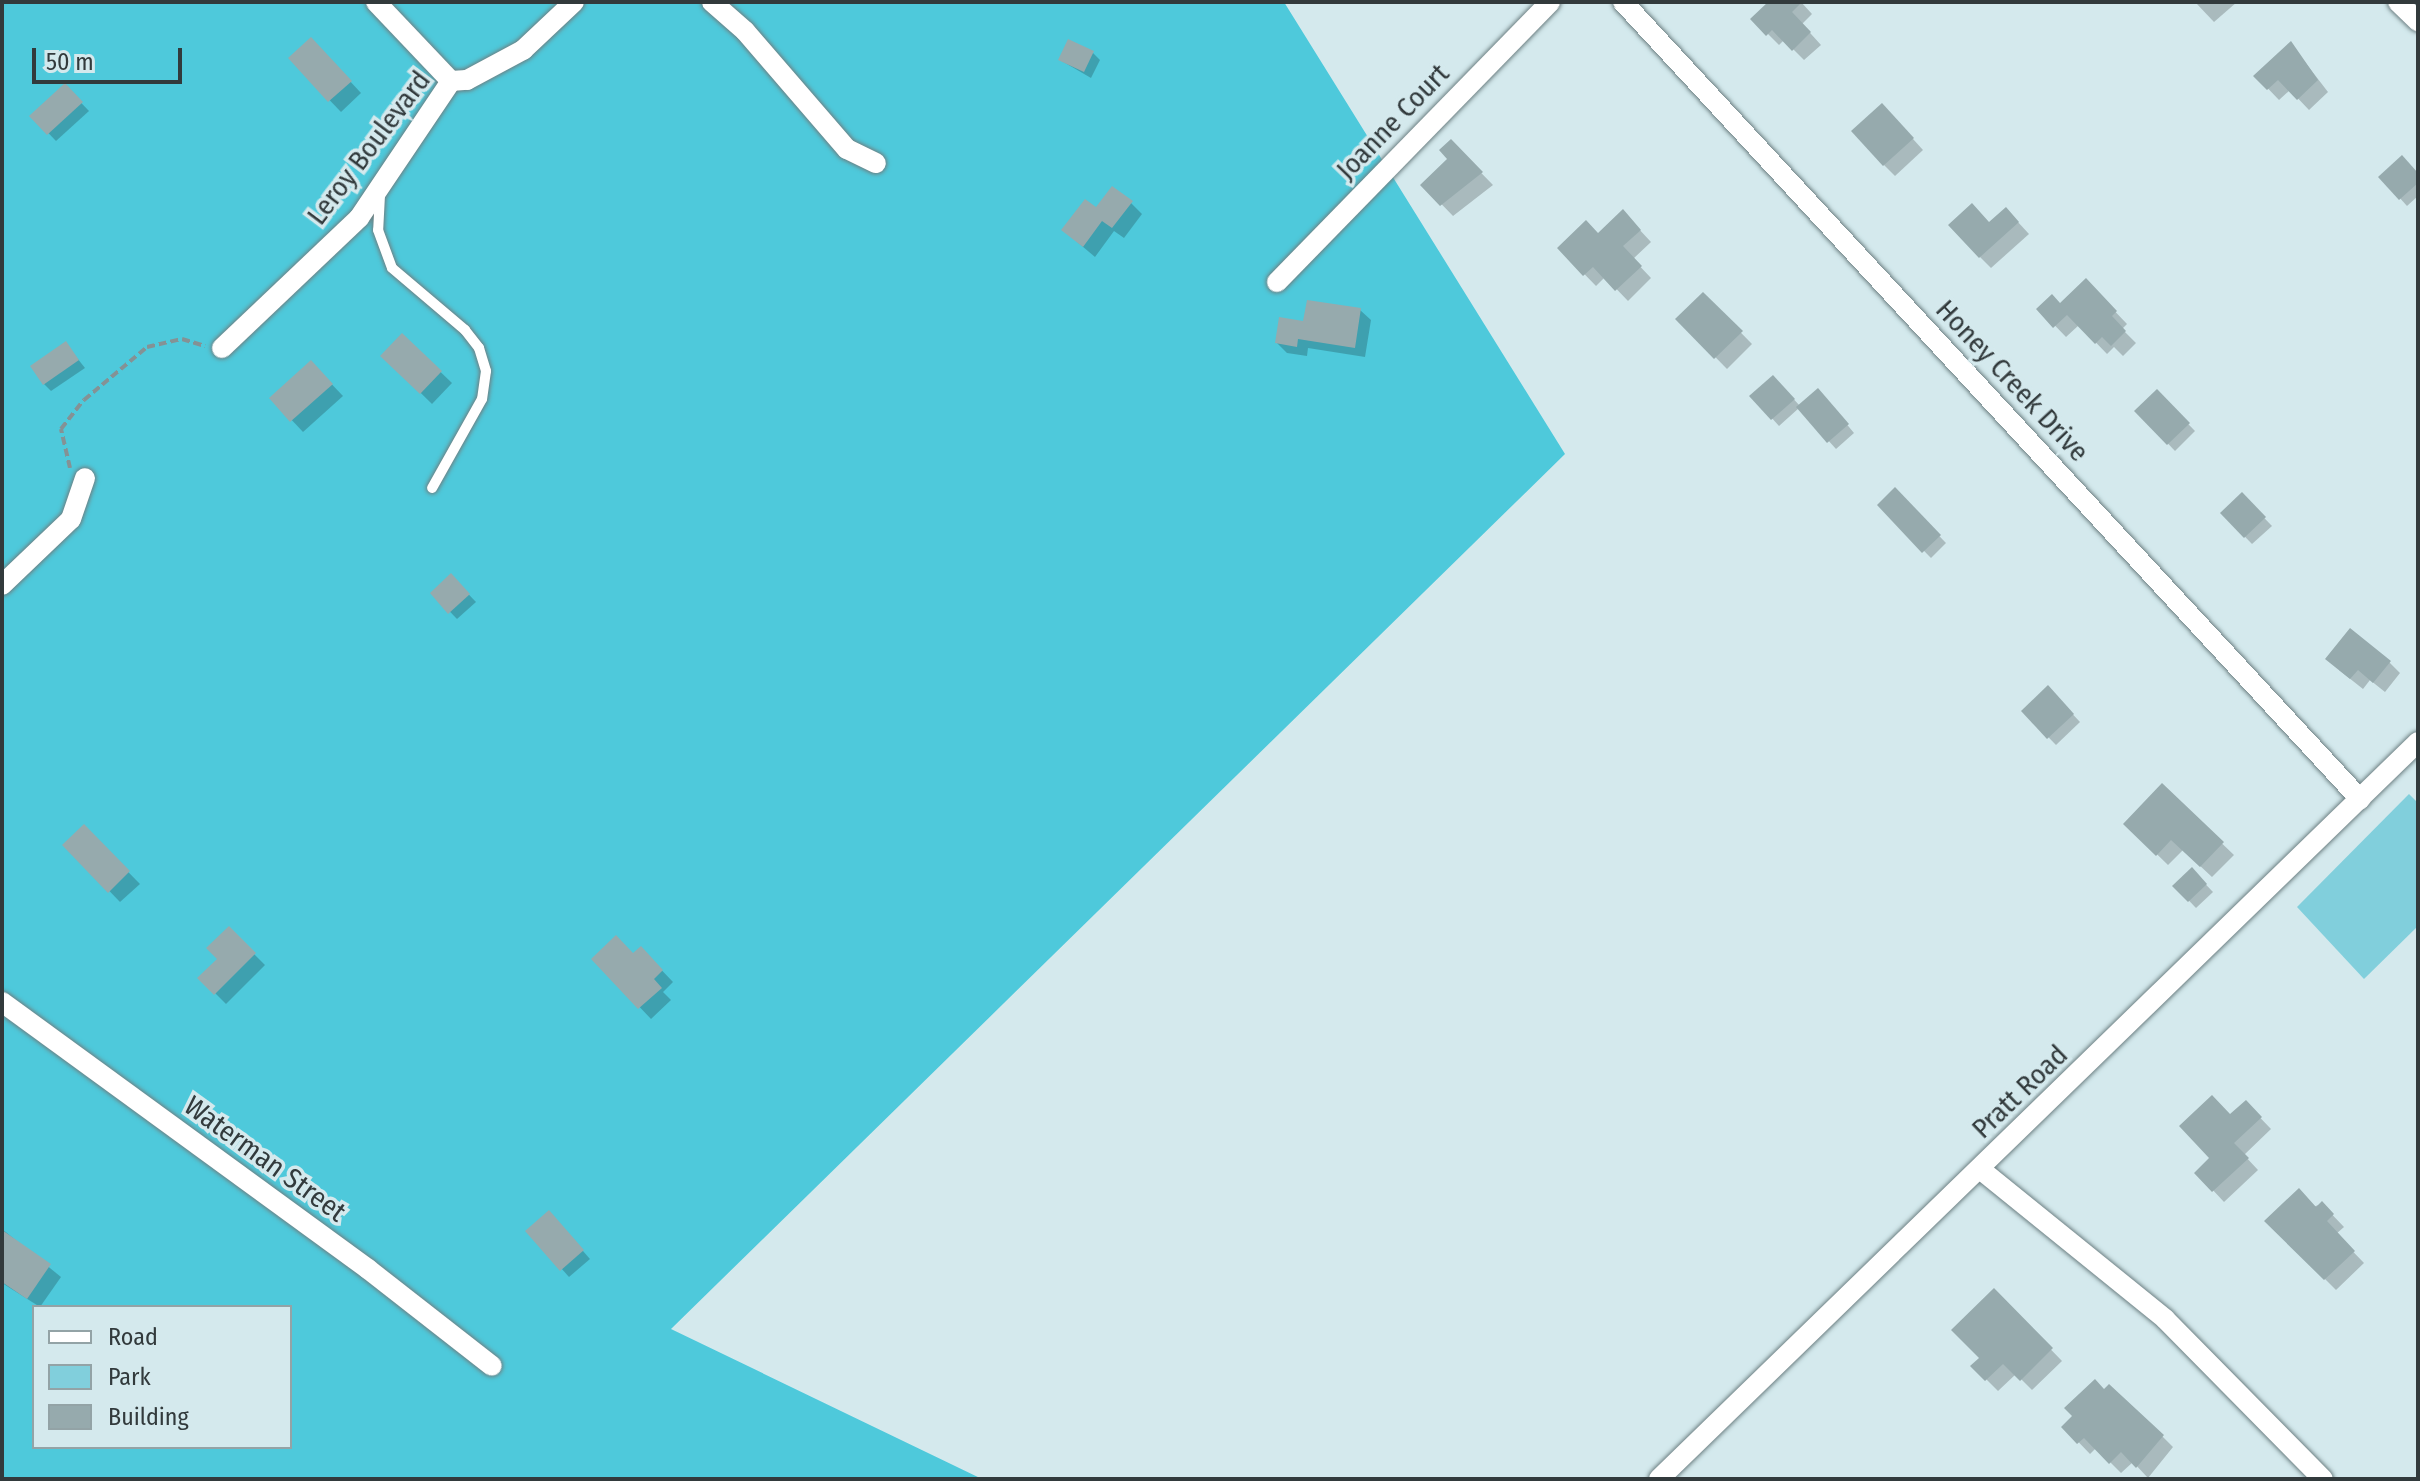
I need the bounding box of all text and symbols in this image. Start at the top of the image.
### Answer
scale bar [36,32,186,82]
text: 50 m [46,48,94,76]
street label: Joanne Court [1330,57,1456,187]
street label: Leroy Boulevard [300,65,438,231]
street label: Honey Creek Drive [1929,293,2095,469]
street label: Pratt Road [1965,1038,2075,1146]
street label: Waterman Street [178,1089,352,1229]
legend [32,1305,292,1449]
text: Road [108,1323,158,1351]
text: Park [108,1363,151,1391]
text: Building [108,1403,189,1431]

